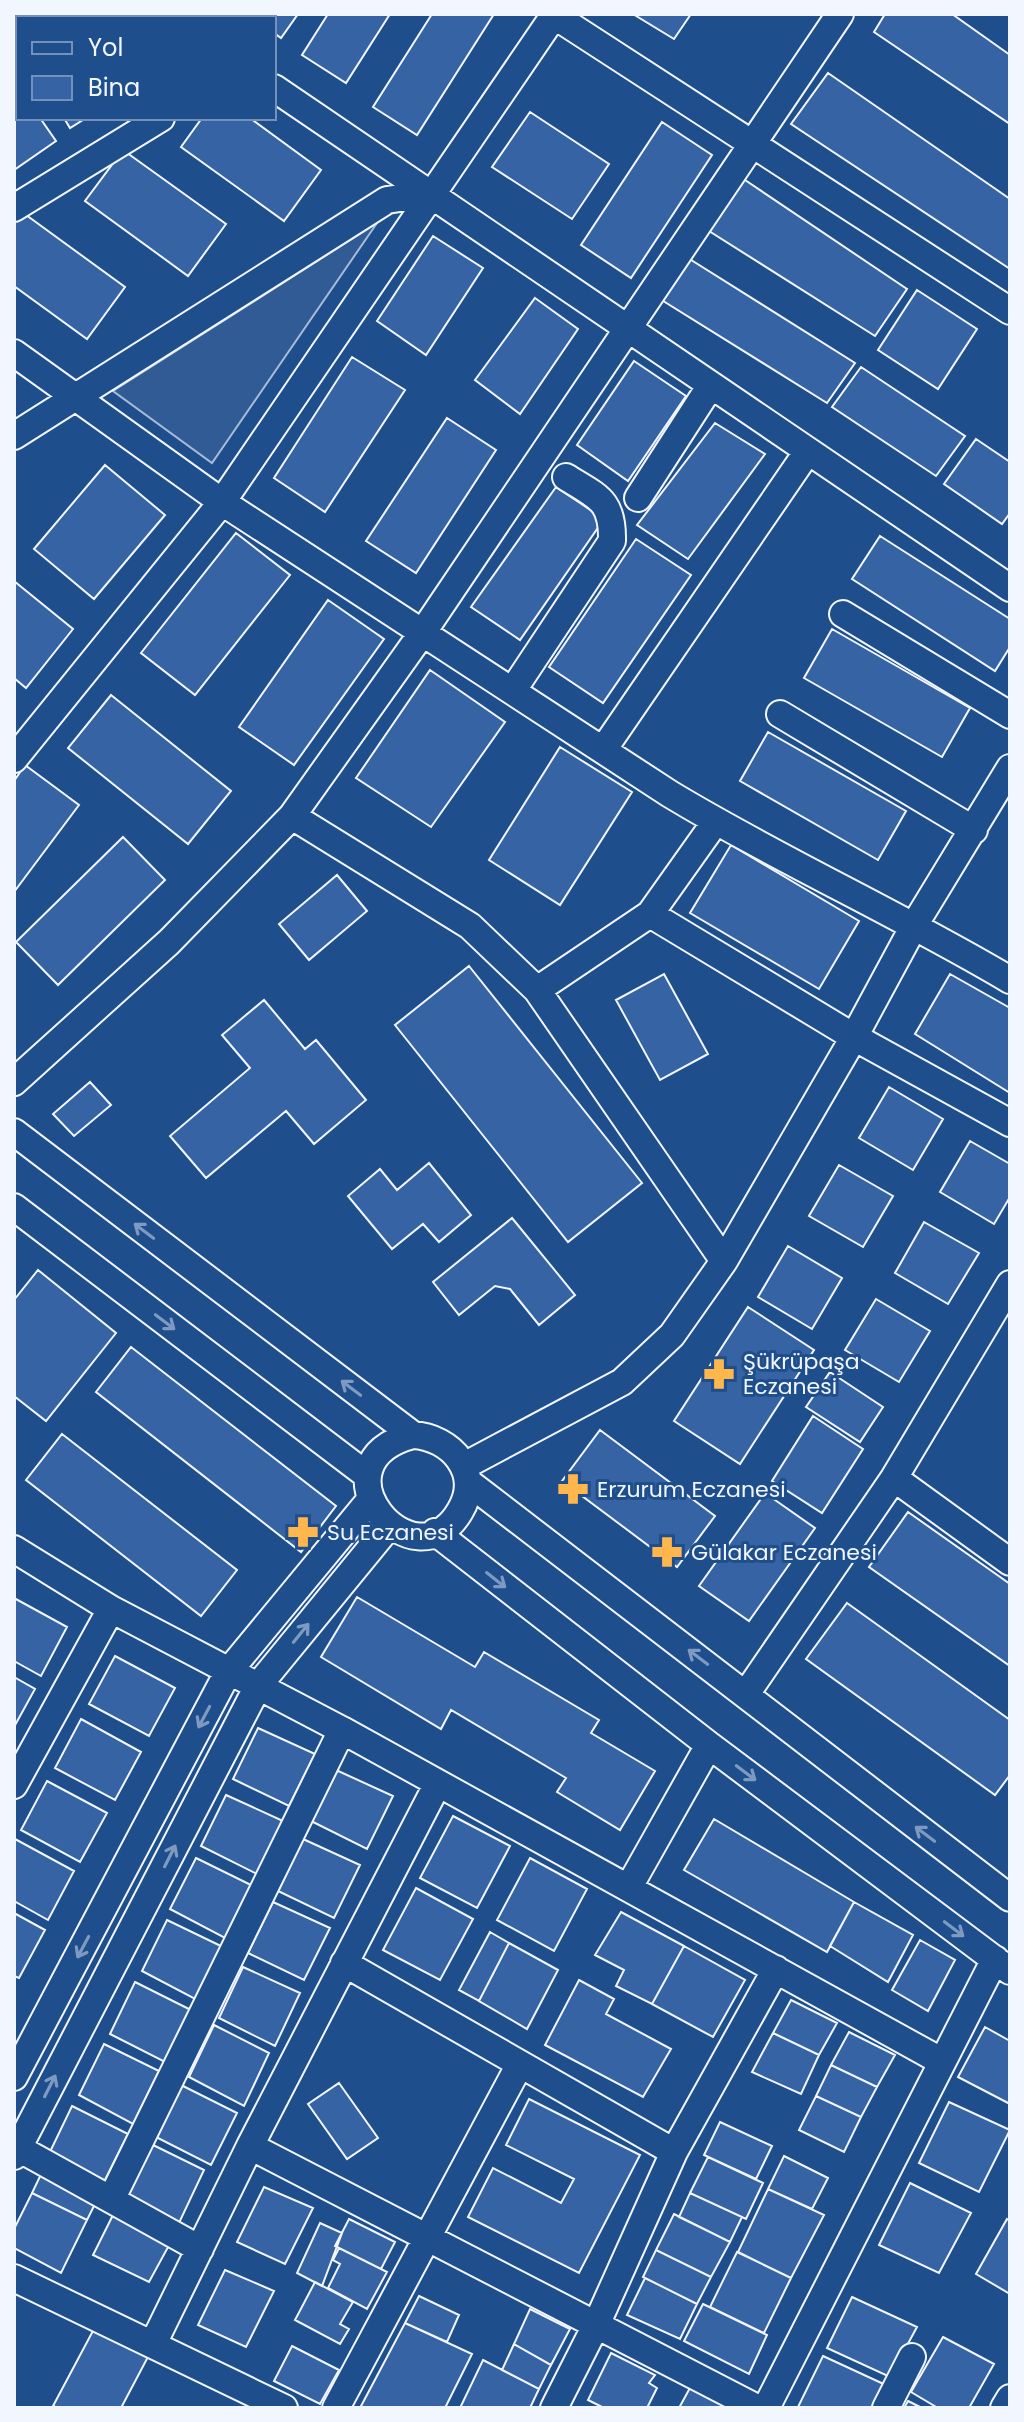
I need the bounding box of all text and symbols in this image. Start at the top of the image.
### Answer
legend [16,16,276,120]
text: Yol [88,31,123,64]
text: Bina [88,71,140,104]
one-way arrow [134,1222,155,1239]
one-way arrow [154,1313,175,1330]
place label: Şükrüpaşa Eczanesi [743,1346,860,1402]
pharmacy icon: Şükrüpaşa Eczanesi [702,1357,736,1391]
one-way arrow [340,1380,362,1397]
pharmacy icon: Erzurum Eczanesi [556,1472,590,1506]
place label: Erzurum Eczanesi [597,1474,786,1505]
pharmacy icon: Su Eczanesi [286,1515,320,1549]
place label: Su Eczanesi [327,1517,454,1548]
pharmacy icon: Gülakar Eczanesi [650,1535,684,1569]
place label: Gülakar Eczanesi [691,1537,877,1568]
one-way arrow [485,1571,506,1588]
one-way arrow [292,1623,310,1644]
one-way arrow [688,1649,709,1666]
one-way arrow [196,1705,212,1729]
one-way arrow [735,1765,756,1782]
one-way arrow [915,1826,936,1843]
one-way arrow [162,1844,178,1868]
one-way arrow [943,1921,965,1937]
one-way arrow [74,1935,90,1958]
one-way arrow [42,2075,58,2099]

